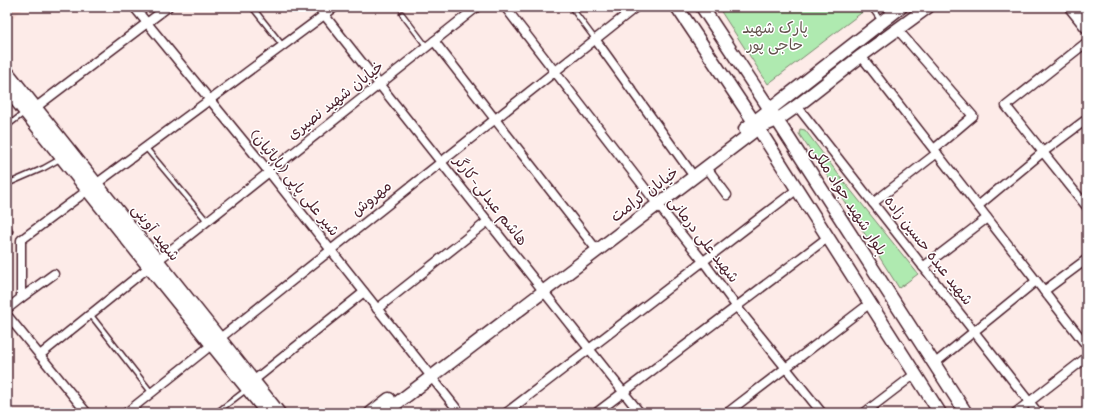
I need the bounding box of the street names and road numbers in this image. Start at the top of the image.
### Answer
street label: خیابان شهید نصیری [284,57,388,145]
street label: شیر علی پاپی (بابائیان) [245,125,343,241]
street label: بلوار شهید جواد ملکی [805,142,891,260]
street label: هاشم عبدلی-کارگر [446,150,531,251]
street label: خیابان کرامت [607,163,683,227]
street label: مهروش [348,177,396,221]
street label: شهید عبده حسین زاده [879,192,977,310]
street label: شهید علی درمانی [663,193,743,287]
street label: شهید آوینی [126,200,184,266]

